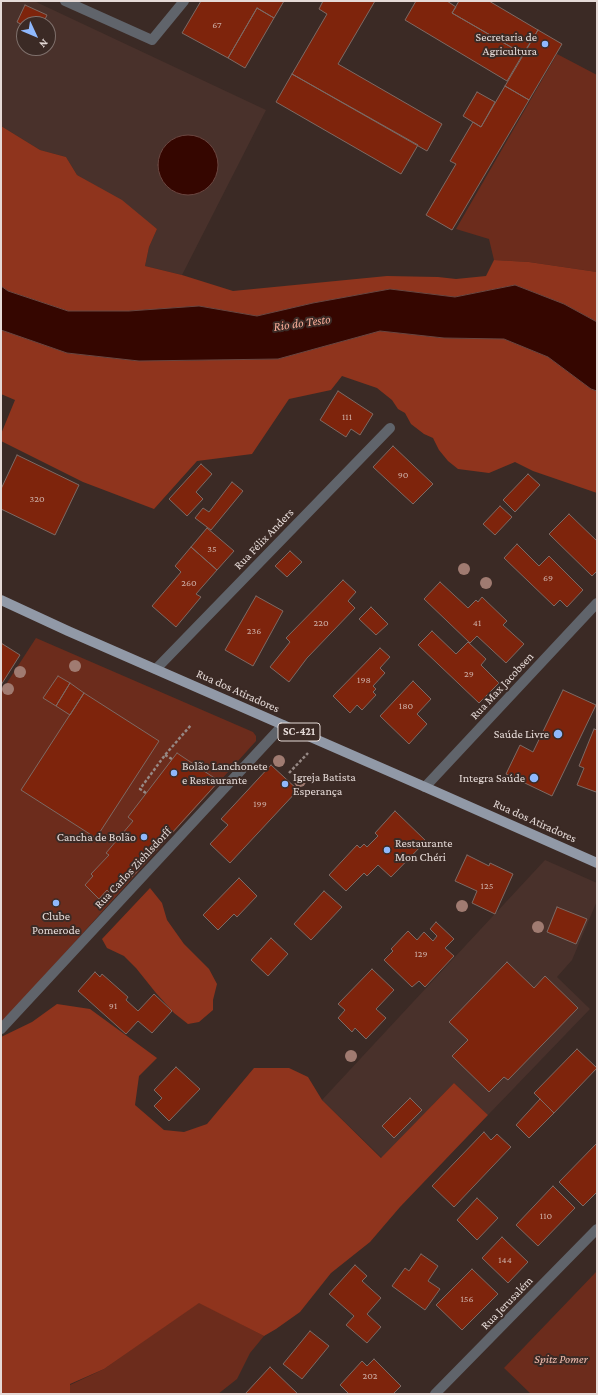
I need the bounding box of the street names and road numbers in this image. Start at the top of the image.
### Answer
street label: Rua Félix Anders [231,505,297,573]
street label: Rua Max Jacobsen [467,649,537,723]
street label: Rua dos Atiradores [194,666,282,716]
road number: SC-421 [278,723,320,741]
street label: Rua dos Atiradores [491,796,579,846]
street label: Rua Carlos Ziehlsdorff [92,824,174,912]
street label: Rua Jerusalém [478,1273,536,1333]

